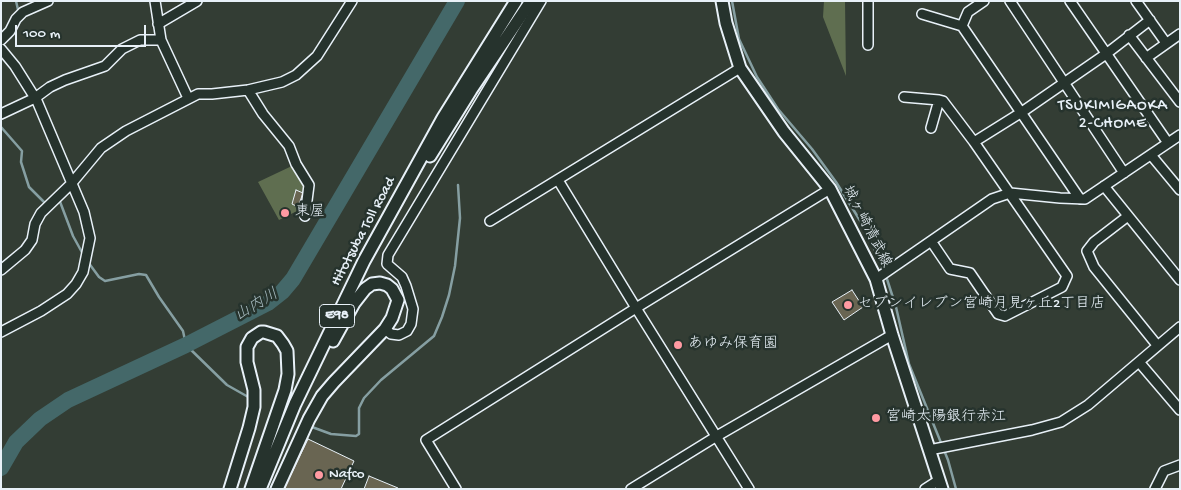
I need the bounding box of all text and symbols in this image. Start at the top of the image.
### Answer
scale bar [18,15,149,47]
text: 100 m [23,25,60,43]
district label: TSUKIMIGAOKA 2-CHOME [1057,97,1169,135]
street label: Hitotsuba Toll Road [328,174,400,290]
street label: 城ヶ崎清武線 [838,183,894,271]
place label: 東屋 [295,204,325,222]
marker: 東屋 [279,207,291,219]
water label: 山内川 [231,285,283,327]
place label: セブンイレブン宮崎月見ヶ丘2丁目店 [858,296,1105,314]
marker: セブンイレブン宮崎月見ヶ丘2丁目店 [842,299,854,311]
road number: E98 [320,304,354,328]
place label: あゆみ保育園 [688,336,778,354]
marker: あゆみ保育園 [672,339,684,351]
place label: 宮崎太陽銀行赤江 [886,409,1006,427]
marker: 宮崎太陽銀行赤江 [870,412,882,424]
place label: Nafco [329,466,365,484]
marker: Nafco [313,469,325,481]

